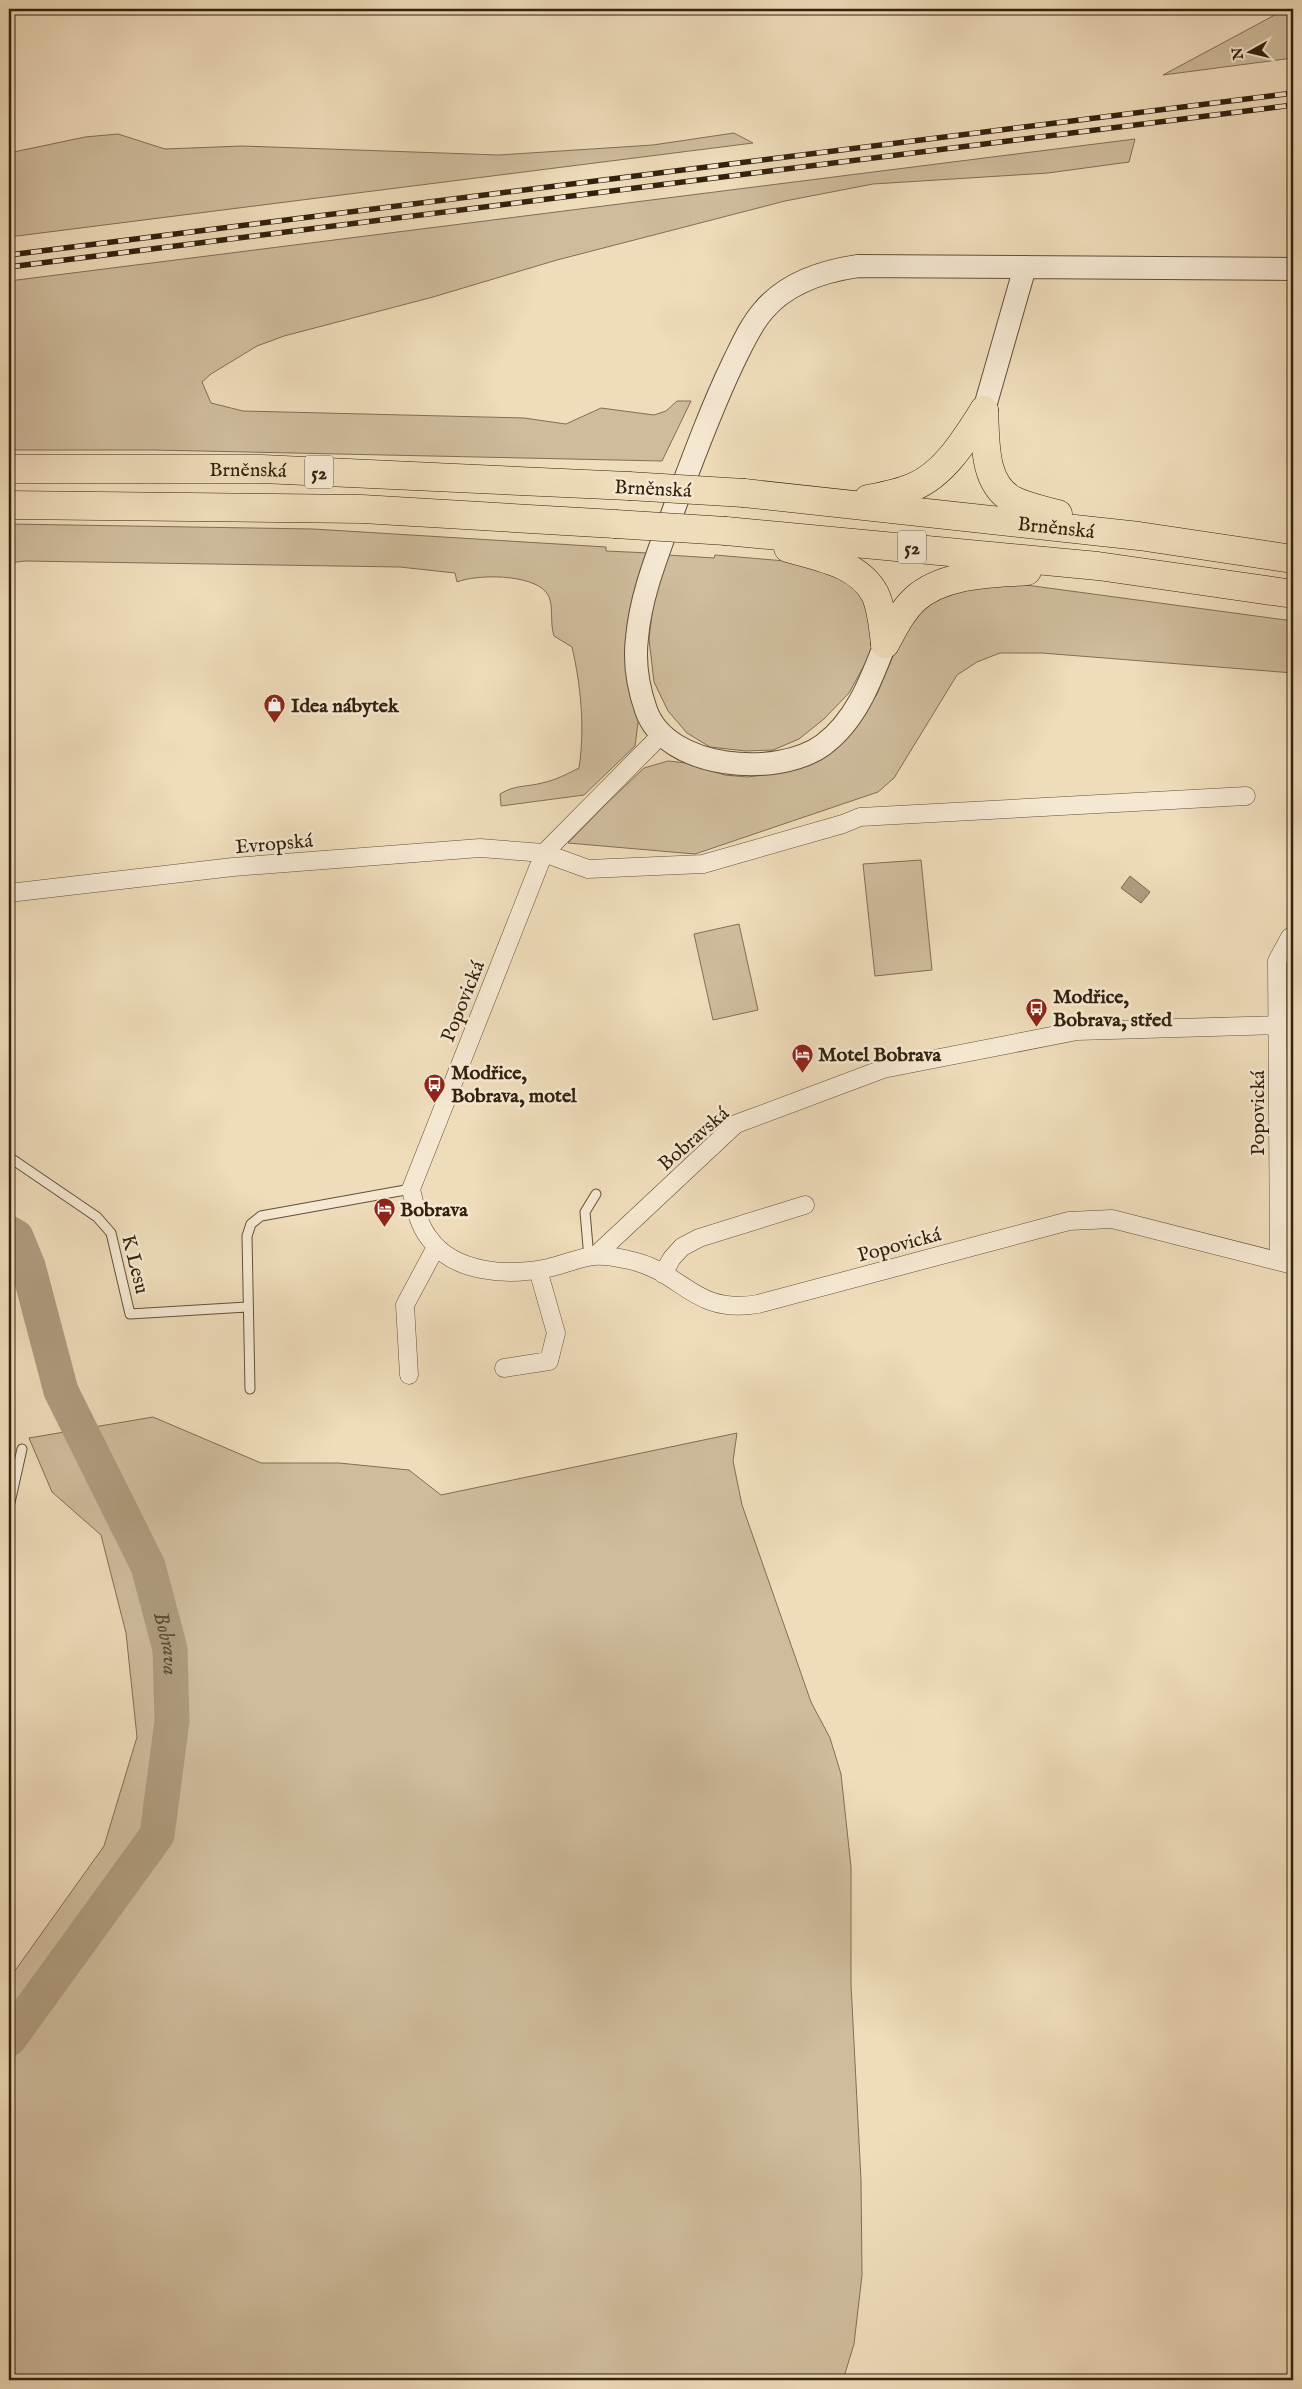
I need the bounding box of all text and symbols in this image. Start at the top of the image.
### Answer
north arrow [1224,28,1274,78]
text: N [1228,46,1248,62]
road number: 52 [305,456,333,488]
street label: Brněnská [209,458,288,484]
street label: Brněnská [614,475,693,504]
street label: Brněnská [1016,512,1096,545]
road number: 52 [898,530,926,564]
shop icon: Idea nábytek [263,693,287,724]
place label: Idea nábytek [291,694,400,719]
street label: Evropská [234,829,314,860]
street label: Popovická [436,957,491,1046]
place label: Modřice, Bobrava, střed [1053,985,1173,1033]
bus stop icon: Modřice, Bobrava, střed [1025,996,1049,1027]
hotel icon: Motel Bobrava [790,1042,814,1073]
place label: Motel Bobrava [818,1043,941,1068]
place label: Modřice, Bobrava, motel [451,1061,577,1109]
street label: Popovická [1246,1070,1271,1156]
bus stop icon: Modřice, Bobrava, motel [423,1072,447,1103]
street label: Bobravská [653,1101,735,1177]
hotel icon: Bobrava [372,1197,396,1228]
place label: Bobrava [400,1198,468,1223]
street label: Popovická [855,1222,944,1269]
street label: K Lesu [115,1232,154,1296]
water label: Bobrava [146,1609,183,1676]

